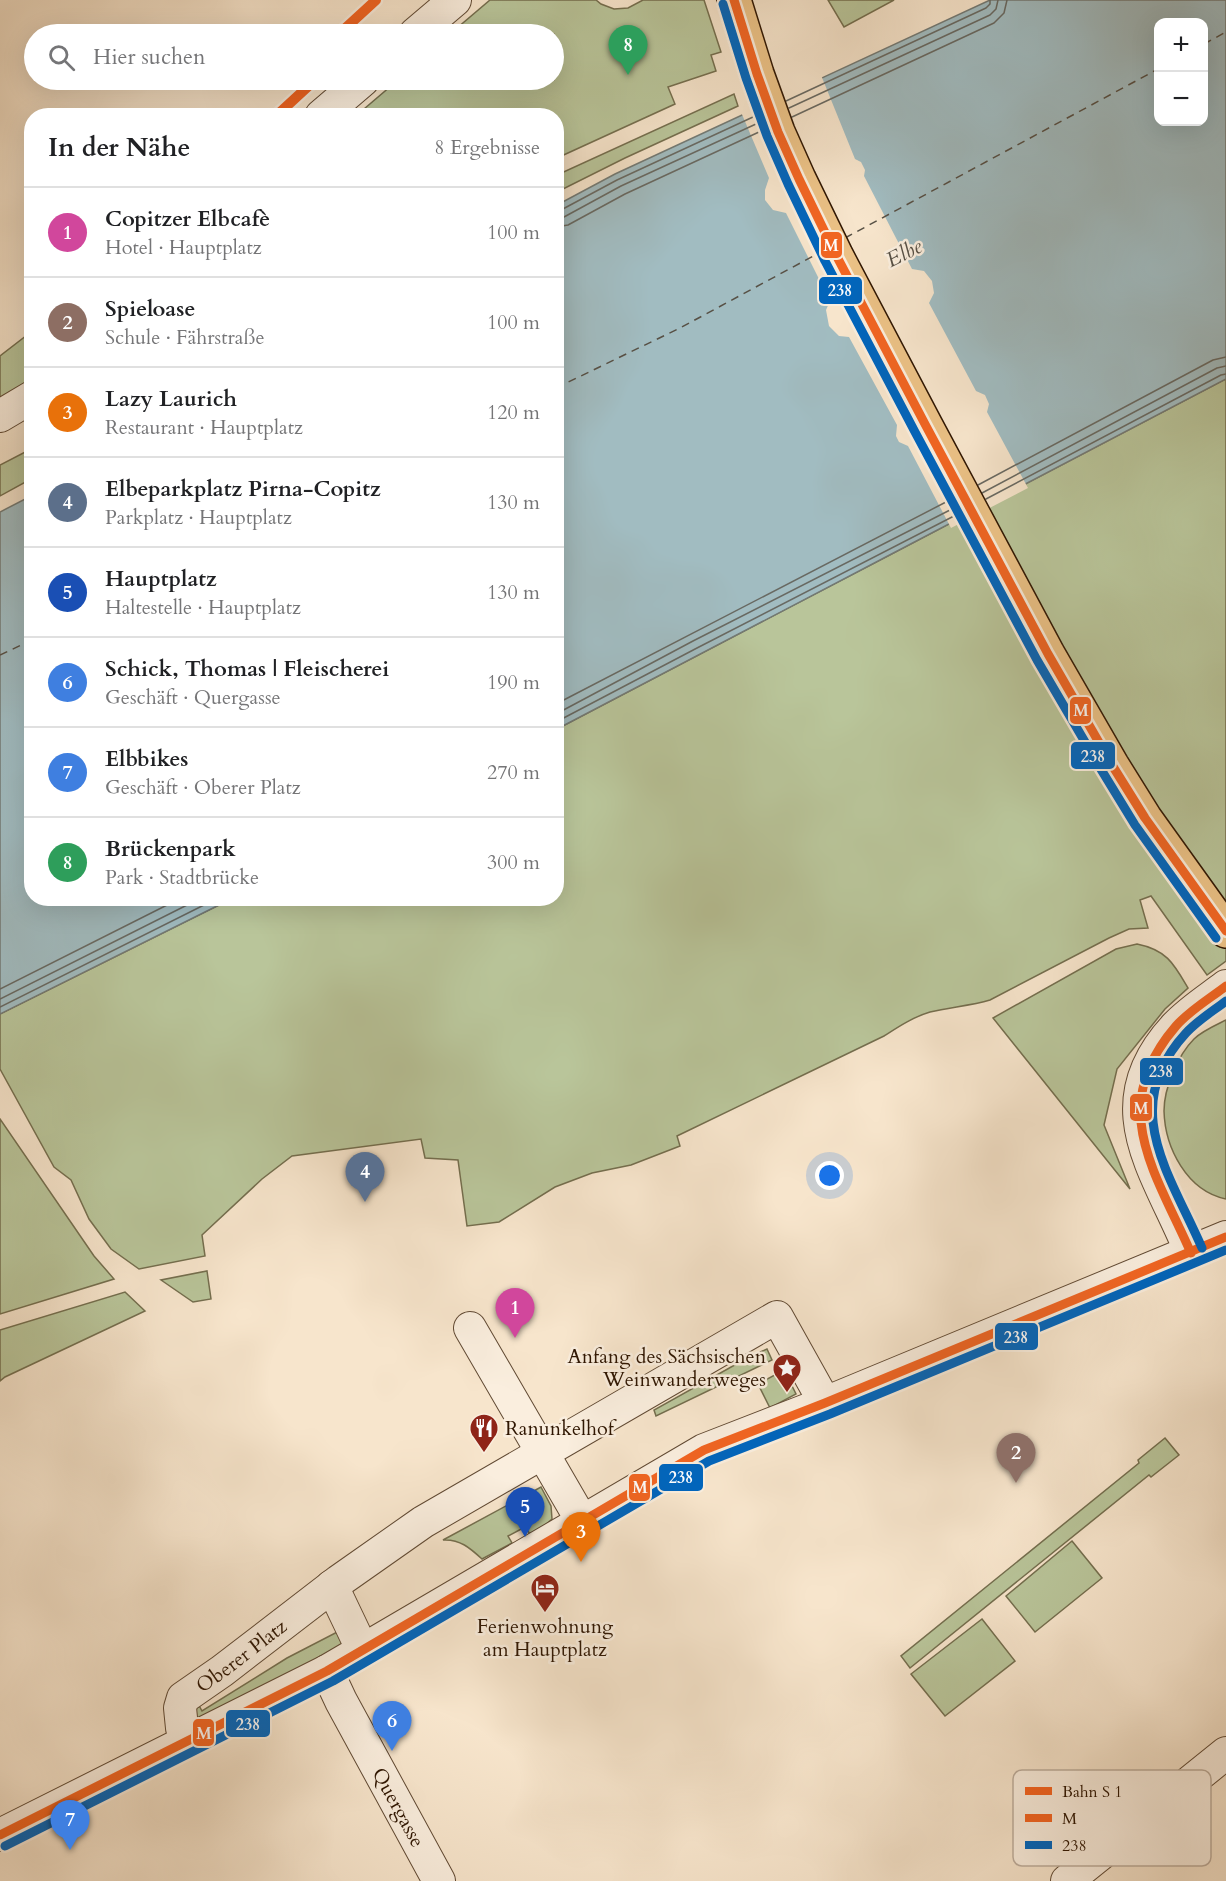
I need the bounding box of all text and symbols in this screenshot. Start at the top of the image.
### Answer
map controls [1154,18,1208,126]
button: + [1154,18,1208,72]
search box [24,24,564,90]
pin: 8 [608,26,648,75]
icon: search [45,41,78,74]
text: Hier suchen [93,42,206,72]
button: − [1154,72,1208,126]
text: In der Nähe [48,130,190,165]
text: 8 Ergebnisse [434,134,540,161]
text: Copitzer Elbcafè [105,204,270,234]
text: 1 [62,219,73,246]
text: 100 m [487,219,540,246]
line badge: M [820,231,843,259]
water label: Elbe [881,232,928,275]
text: Hotel · Hauptplatz [105,234,262,261]
text: M [823,235,839,257]
line badge: 238 [818,276,863,305]
text: 238 [828,280,852,302]
text: Spieloase [105,294,195,324]
text: 2 [62,309,73,336]
text: 100 m [487,309,540,336]
text: Schule · Fährstraße [105,324,265,351]
text: Lazy Laurich [105,384,237,414]
text: 3 [62,399,73,426]
text: 120 m [487,399,540,426]
text: Restaurant · Hauptplatz [105,414,303,441]
text: Elbeparkplatz Pirna-Copitz [105,474,381,504]
text: 4 [62,489,73,516]
text: 130 m [487,489,540,516]
text: Parkplatz · Hauptplatz [105,504,292,531]
text: Hauptplatz [105,564,217,594]
text: 5 [62,579,73,606]
text: 130 m [487,579,540,606]
text: Haltestelle · Hauptplatz [105,594,301,621]
text: Schick, Thomas | Fleischerei [105,654,389,684]
text: 6 [62,669,73,696]
text: 190 m [487,669,540,696]
text: Geschäft · Quergasse [105,684,281,711]
line badge: M [1069,696,1092,725]
text: M [1073,700,1089,722]
line badge: 238 [1070,741,1116,770]
text: Elbbikes [105,744,188,774]
text: 238 [1081,746,1105,768]
text: 7 [62,759,73,786]
text: 270 m [487,759,540,786]
text: Geschäft · Oberer Platz [105,774,301,801]
text: Brückenpark [105,834,236,864]
text: 8 [62,849,73,876]
text: 300 m [487,849,540,876]
text: Park · Stadtbrücke [105,864,259,891]
line badge: 238 [1139,1057,1184,1086]
text: 238 [1149,1061,1173,1083]
line badge: M [1129,1093,1153,1122]
text: M [1133,1098,1149,1120]
pin: 4 [346,1152,385,1202]
your location [815,1161,844,1190]
pin: 1 [496,1288,534,1338]
line badge: 238 [994,1322,1039,1351]
text: 238 [1004,1327,1028,1349]
place label: Anfang des Sächsischen Weinwanderweges [567,1343,767,1393]
place icon: Anfang des Sächsischen Weinwanderweges [771,1352,803,1394]
restaurant icon: Ranunkelhof [468,1412,500,1454]
place label: Ranunkelhof [505,1415,617,1442]
pin: 2 [996,1434,1036,1483]
line badge: 238 [658,1463,704,1492]
text: 238 [669,1467,693,1489]
line badge: M [628,1473,651,1502]
text: M [632,1477,648,1499]
pin: 5 [506,1488,544,1537]
pin: 3 [562,1512,600,1562]
hotel icon: Ferienwohnung am Hauptplatz [529,1572,561,1614]
street label: Oberer Platz [191,1613,292,1699]
place label: Ferienwohnung am Hauptplatz [477,1613,614,1663]
pin: 6 [372,1702,412,1751]
line badge: 238 [225,1709,271,1738]
text: 238 [236,1714,260,1736]
line badge: M [192,1718,215,1747]
text: M [196,1723,212,1745]
street label: Quergasse [366,1763,431,1852]
legend [1013,1770,1211,1866]
text: Bahn S 1 [1062,1781,1122,1803]
pin: 7 [50,1800,90,1850]
text: M [1062,1808,1077,1830]
text: 238 [1062,1835,1087,1857]

